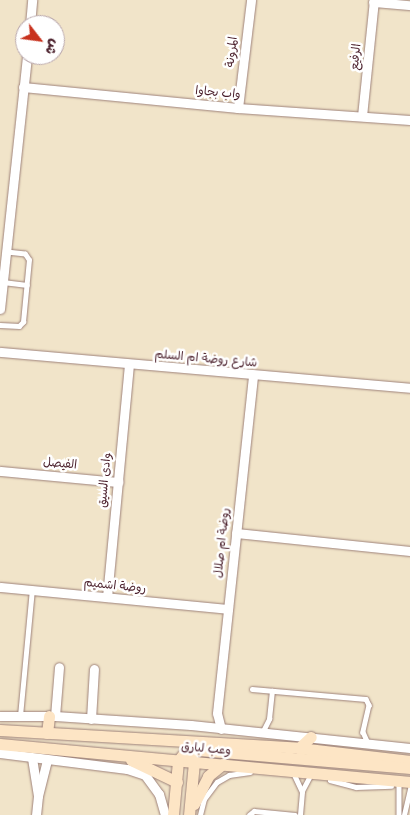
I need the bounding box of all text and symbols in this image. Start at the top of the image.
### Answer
north arrow [15,15,65,65]
text: ش [41,36,64,58]
street label: المرونة [223,36,241,68]
street label: الرفيع [347,43,365,71]
street label: واب بجاوا [195,84,241,102]
street label: شارع روضة ام السلم [154,347,258,371]
street label: وادى السيق [95,452,115,508]
street label: الفيصل [42,455,78,473]
street label: روضة ام صلال [211,507,233,579]
street label: روضة اشميم [83,576,147,596]
street label: وعب لبارق [180,740,232,758]

